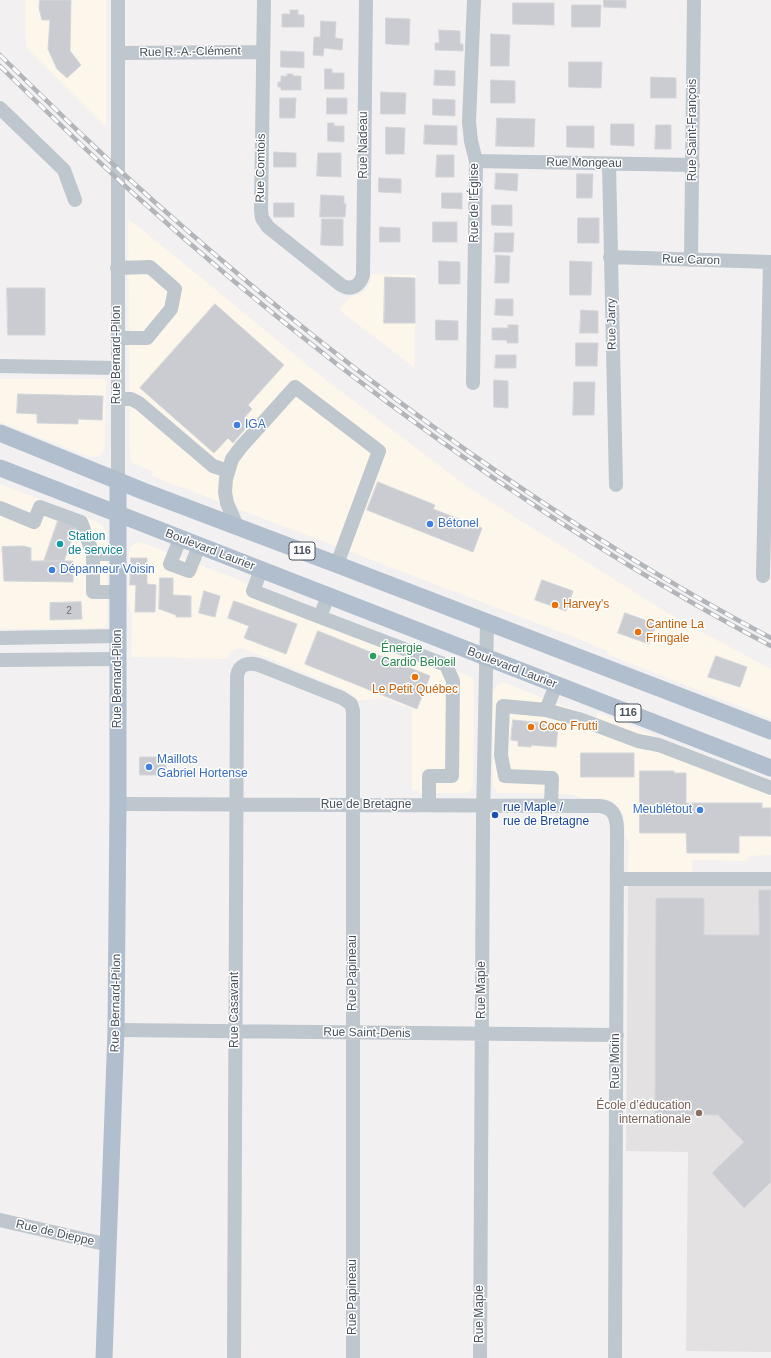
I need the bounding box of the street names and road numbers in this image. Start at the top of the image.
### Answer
street label: Rue R.-A.-Clément [139,44,241,60]
street label: Rue Saint-François [686,79,700,181]
street label: Rue Nadeau [357,111,371,179]
street label: Rue Comtois [253,133,269,203]
street label: Rue Mongeau [546,155,622,171]
street label: Rue de l'Église [468,163,482,243]
street label: Rue Caron [662,252,720,268]
street label: Rue Jarry [604,298,620,350]
street label: Rue Bernard-Pilon [110,306,124,404]
street label: Boulevard Laurier [163,526,257,574]
road number: 116 [289,542,315,560]
street label: Rue Bernard-Pilon [111,630,125,728]
street label: Boulevard Laurier [465,644,559,692]
road number: 116 [615,704,641,722]
street label: Rue de Bretagne [321,798,411,812]
street label: Rue Papineau [346,935,360,1011]
street label: Rue Bernard-Pilon [108,954,124,1052]
street label: Rue Maple [475,961,489,1019]
street label: Rue Casavant [228,972,242,1048]
street label: Rue Saint-Denis [323,1025,411,1041]
street label: Rue Morin [609,1033,623,1089]
street label: Rue de Dieppe [14,1217,96,1249]
street label: Rue Papineau [346,1259,360,1335]
street label: Rue Maple [473,1285,487,1343]

